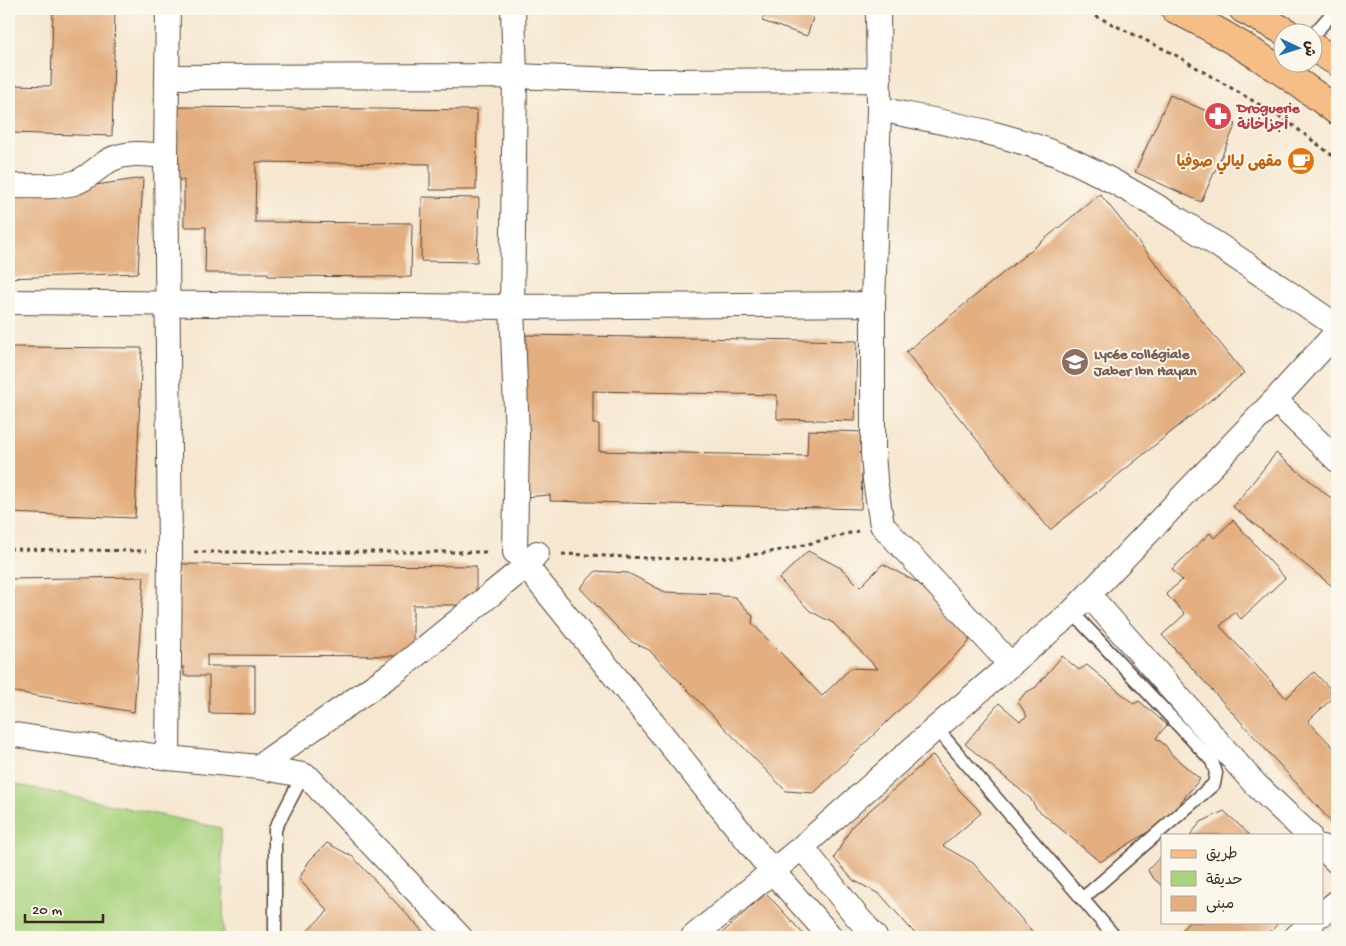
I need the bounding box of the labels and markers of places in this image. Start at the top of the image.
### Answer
place label: Droguerie أجزاخانة [1235,100,1301,135]
pharmacy icon: Droguerie أجزاخانة [1203,101,1233,131]
cafe icon: مقهى ليالي صوفيا [1286,146,1316,176]
place label: مقهى ليالي صوفيا [1177,153,1282,175]
place label: Lycée collégiale Jaber Ibn Hayan [1093,346,1198,381]
school or university icon: Lycée collégiale Jaber Ibn Hayan [1060,347,1090,377]

